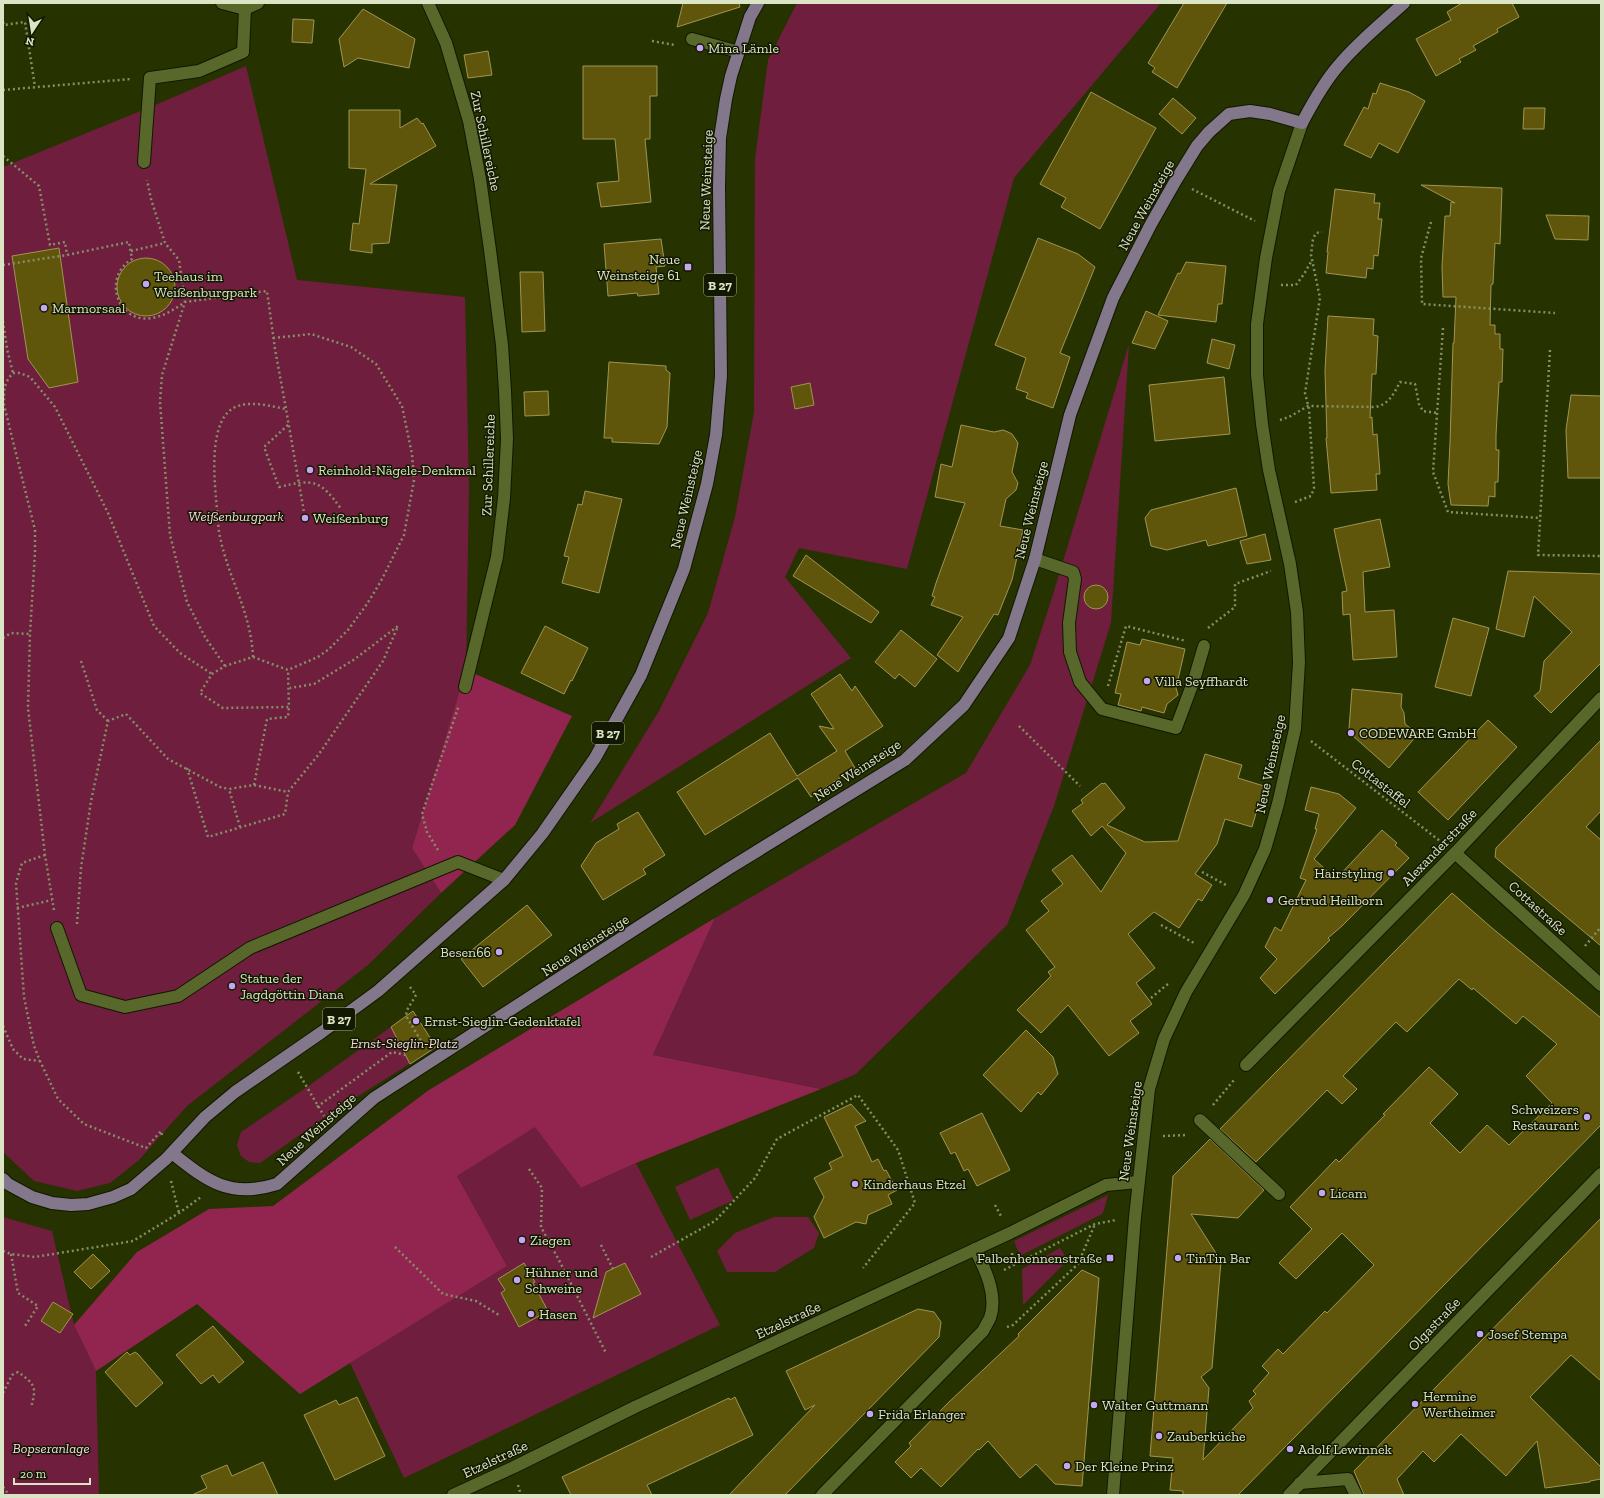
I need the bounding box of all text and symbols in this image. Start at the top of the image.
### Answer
north arrow [12,12,52,52]
text: N [24,34,35,49]
place label: Mina Lämle [708,40,779,57]
marker: Mina Lämle [695,43,705,53]
street label: Zur Schillereiche [467,90,504,193]
street label: Neue Weinsteige [696,129,717,231]
street label: Neue Weinsteige [1115,157,1179,253]
place label: Neue Weinsteige 61 [597,251,681,284]
marker: Neue Weinsteige 61 [683,262,693,272]
place label: Teehaus im Weißenburgpark [154,268,258,301]
road number: B 27 [704,274,736,296]
marker: Teehaus im Weißenburgpark [141,279,151,289]
place label: Marmorsaal [52,300,126,317]
marker: Marmorsaal [39,303,49,313]
street label: Zur Schillereiche [478,414,499,516]
street label: Neue Weinsteige [667,448,706,550]
street label: Neue Weinsteige [1011,459,1052,561]
place label: Reinhold-Nägele-Denkmal [318,462,476,479]
marker: Reinhold-Nägele-Denkmal [305,465,315,475]
park label: Weißenburgpark [188,508,284,525]
place label: Weißenburg [313,510,389,527]
marker: Weißenburg [300,513,310,523]
place label: Villa Seyffhardt [1154,673,1249,690]
marker: Villa Seyffhardt [1142,676,1152,686]
street label: Neue Weinsteige [1252,713,1289,815]
road number: B 27 [592,722,624,744]
place label: CODEWARE GmbH [1359,725,1477,742]
marker: CODEWARE GmbH [1346,728,1356,738]
street label: Neue Weinsteige [810,736,905,805]
street label: Cottastaffel [1348,755,1414,812]
street label: Alexanderstraße [1398,805,1481,890]
place label: Hairstyling [1314,865,1383,882]
marker: Hairstyling [1386,868,1396,878]
street label: Cottastraße [1505,878,1571,939]
place label: Gertrud Heilborn [1278,892,1383,909]
marker: Gertrud Heilborn [1265,895,1275,905]
street label: Neue Weinsteige [538,911,633,980]
place label: Besen66 [440,944,491,961]
marker: Besen66 [494,947,504,957]
place label: Statue der Jagdgöttin Diana [240,970,344,1003]
marker: Statue der Jagdgöttin Diana [227,981,237,991]
road number: B 27 [323,1008,355,1030]
place label: Ernst-Sieglin-Gedenktafel [424,1013,581,1030]
marker: Ernst-Sieglin-Gedenktafel [411,1016,421,1026]
park label: Ernst-Sieglin-Platz [350,1035,458,1052]
street label: Neue Weinsteige [1115,1080,1146,1182]
street label: Neue Weinsteige [273,1089,360,1169]
place label: Schweizers Restaurant [1511,1101,1580,1134]
marker: Schweizers Restaurant [1582,1112,1592,1122]
place label: Kinderhaus Etzel [863,1176,966,1193]
marker: Kinderhaus Etzel [850,1179,860,1189]
place label: Licam [1330,1185,1367,1202]
marker: Licam [1317,1188,1327,1198]
place label: Ziegen [530,1232,571,1249]
marker: Ziegen [517,1235,527,1245]
place label: Falbenhennenstraße [977,1250,1102,1267]
place label: TinTin Bar [1186,1250,1251,1267]
marker: Falbenhennenstraße [1105,1253,1115,1263]
marker: TinTin Bar [1173,1253,1183,1263]
place label: Hühner und Schweine [525,1264,598,1297]
marker: Hühner und Schweine [512,1275,522,1285]
street label: Olgastraße [1405,1294,1464,1355]
street label: Etzelstraße [753,1298,824,1343]
place label: Hasen [539,1306,577,1323]
marker: Hasen [526,1309,536,1319]
place label: Josef Stempa [1488,1326,1568,1343]
marker: Josef Stempa [1475,1329,1485,1339]
place label: Hermine Wertheimer [1423,1388,1496,1421]
place label: Walter Guttmann [1102,1397,1208,1414]
marker: Hermine Wertheimer [1410,1399,1420,1409]
marker: Walter Guttmann [1089,1400,1099,1410]
place label: Frida Erlanger [878,1406,966,1423]
marker: Frida Erlanger [865,1409,875,1419]
place label: Zauberküche [1167,1428,1246,1445]
marker: Zauberküche [1154,1431,1164,1441]
street label: Etzelstraße [460,1437,531,1482]
park label: Bopseranlage [12,1440,90,1457]
place label: Adolf Lewinnek [1298,1441,1392,1458]
marker: Adolf Lewinnek [1285,1444,1295,1454]
place label: Der Kleine Prinz [1075,1458,1174,1475]
scale bar [14,1460,90,1486]
marker: Der Kleine Prinz [1062,1461,1072,1471]
text: 20 m [20,1467,47,1481]

